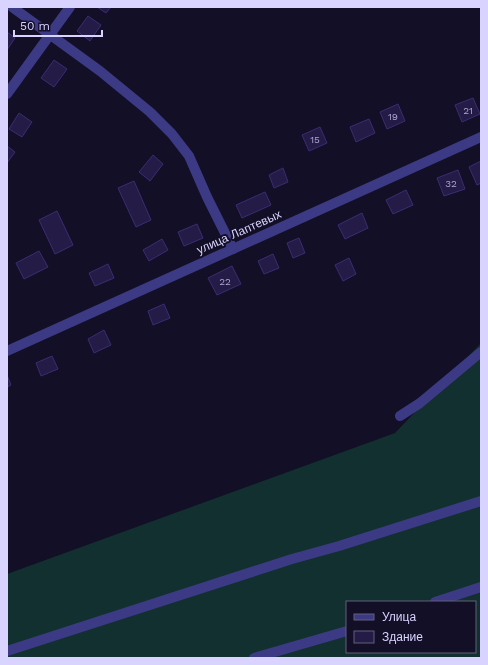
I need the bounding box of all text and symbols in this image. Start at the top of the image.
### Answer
scale bar [14,12,102,38]
text: 50 m [20,19,50,33]
house number: 21 [463,105,473,116]
house number: 19 [388,111,398,122]
house number: 15 [310,134,320,145]
house number: 32 [445,178,457,189]
street label: улица Лаптевых [195,207,283,257]
house number: 22 [219,276,231,287]
legend [346,601,476,653]
text: Улица [382,610,416,624]
text: Здание [382,630,423,644]

